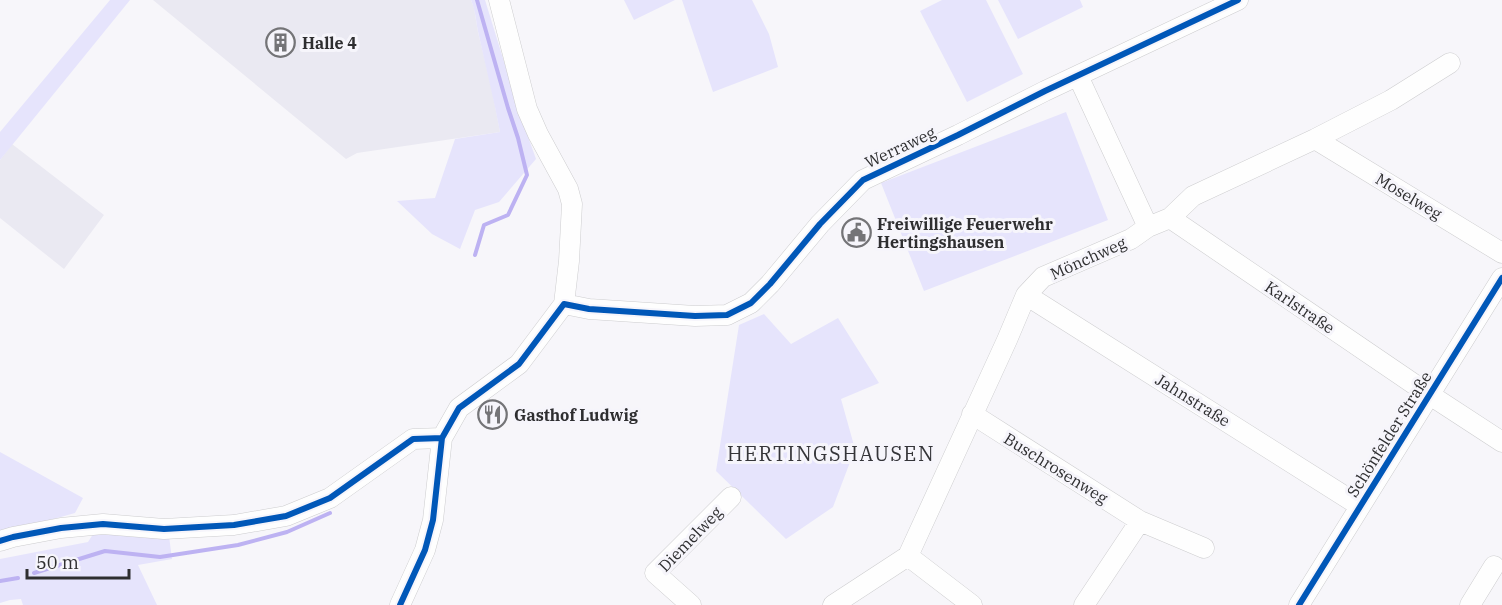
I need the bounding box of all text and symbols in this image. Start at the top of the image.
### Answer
building icon: Halle 4 [265,27,297,59]
place label: Halle 4 [302,33,357,53]
street label: Werraweg [861,122,939,172]
street label: Moselweg [1372,168,1446,224]
place label: Freiwillige Feuerwehr Hertingshausen [877,214,1053,252]
public building icon: Freiwillige Feuerwehr Hertingshausen [840,217,872,249]
street label: Mönchweg [1047,232,1129,284]
street label: Karlstraße [1261,276,1339,338]
street label: Schönfelder Straße [1342,367,1436,501]
street label: Jahnstraße [1152,369,1234,431]
restaurant icon: Gasthof Ludwig [477,399,509,431]
place label: Gasthof Ludwig [514,405,639,425]
street label: Buschrosenweg [1000,428,1112,508]
district label: HERTINGSHAUSEN [727,440,935,467]
street label: Diemelweg [654,502,726,576]
scale bar [27,542,129,580]
text: 50 m [36,551,79,574]

